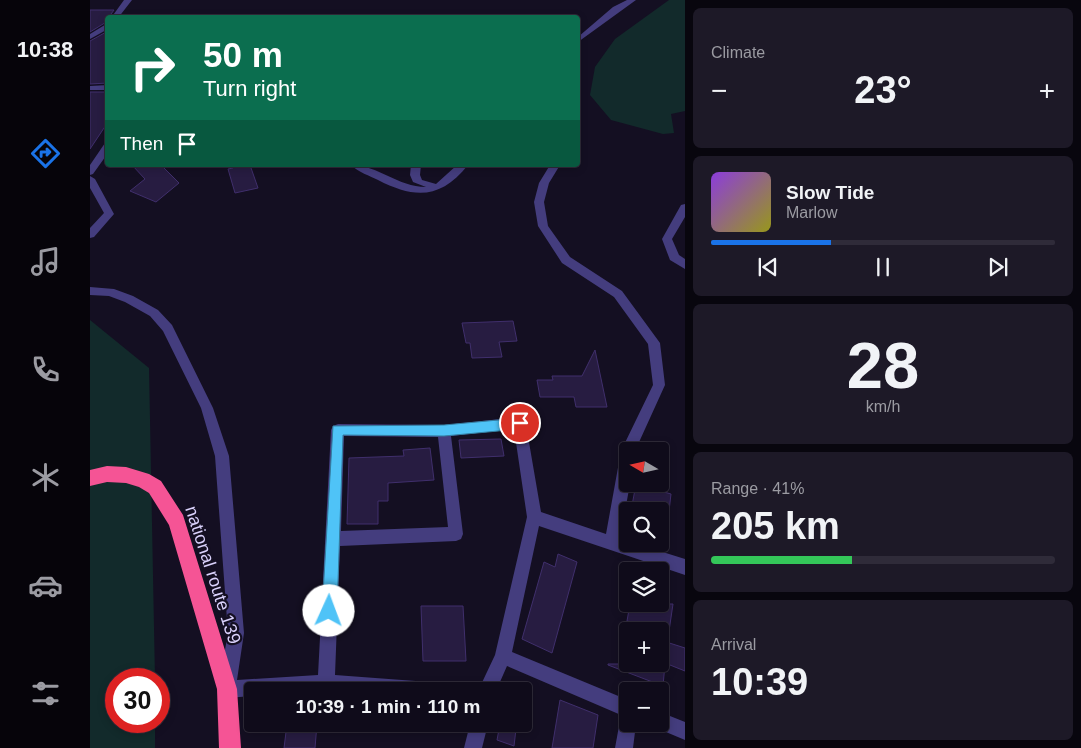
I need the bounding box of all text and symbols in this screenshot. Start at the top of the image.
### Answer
icon: right [120,35,185,100]
text: 50 m [203,35,283,74]
text: 10:38 [17,37,73,62]
text: Climate [711,44,765,61]
text: 23° [854,69,912,111]
text: − [711,75,727,106]
text: + [1039,75,1055,106]
text: Turn right [203,76,296,101]
icon: arrive [173,130,201,158]
text: Then [120,133,163,154]
icon: directions [28,136,63,171]
text: Slow Tide [786,182,874,203]
text: Marlow [786,204,838,221]
icon: music [28,244,63,279]
icon: previous [754,253,782,281]
icon: pause [869,253,897,281]
icon: next [984,253,1012,281]
text: 28 [847,329,919,402]
icon: phone [28,352,63,387]
text: km/h [866,398,900,415]
pin [499,402,541,444]
icon: arrive [506,409,534,437]
north arrow [619,442,669,492]
map controls [619,442,669,732]
icon: climate [28,460,63,495]
text: Range · 41% [711,480,804,497]
button: search [619,502,669,552]
street label: national route 139 [181,503,245,647]
text: 205 km [711,505,840,547]
button: layers [619,562,669,612]
icon: car [28,568,63,603]
position arrow [302,584,354,636]
button: + [619,622,669,672]
text: Arrival [711,636,756,653]
text: 10:39 [711,661,808,703]
speed limit sign: 30 [105,668,170,733]
icon: filters [28,676,63,711]
button: − [619,682,669,732]
text: 10:39 · 1 min · 110 m [296,696,480,717]

